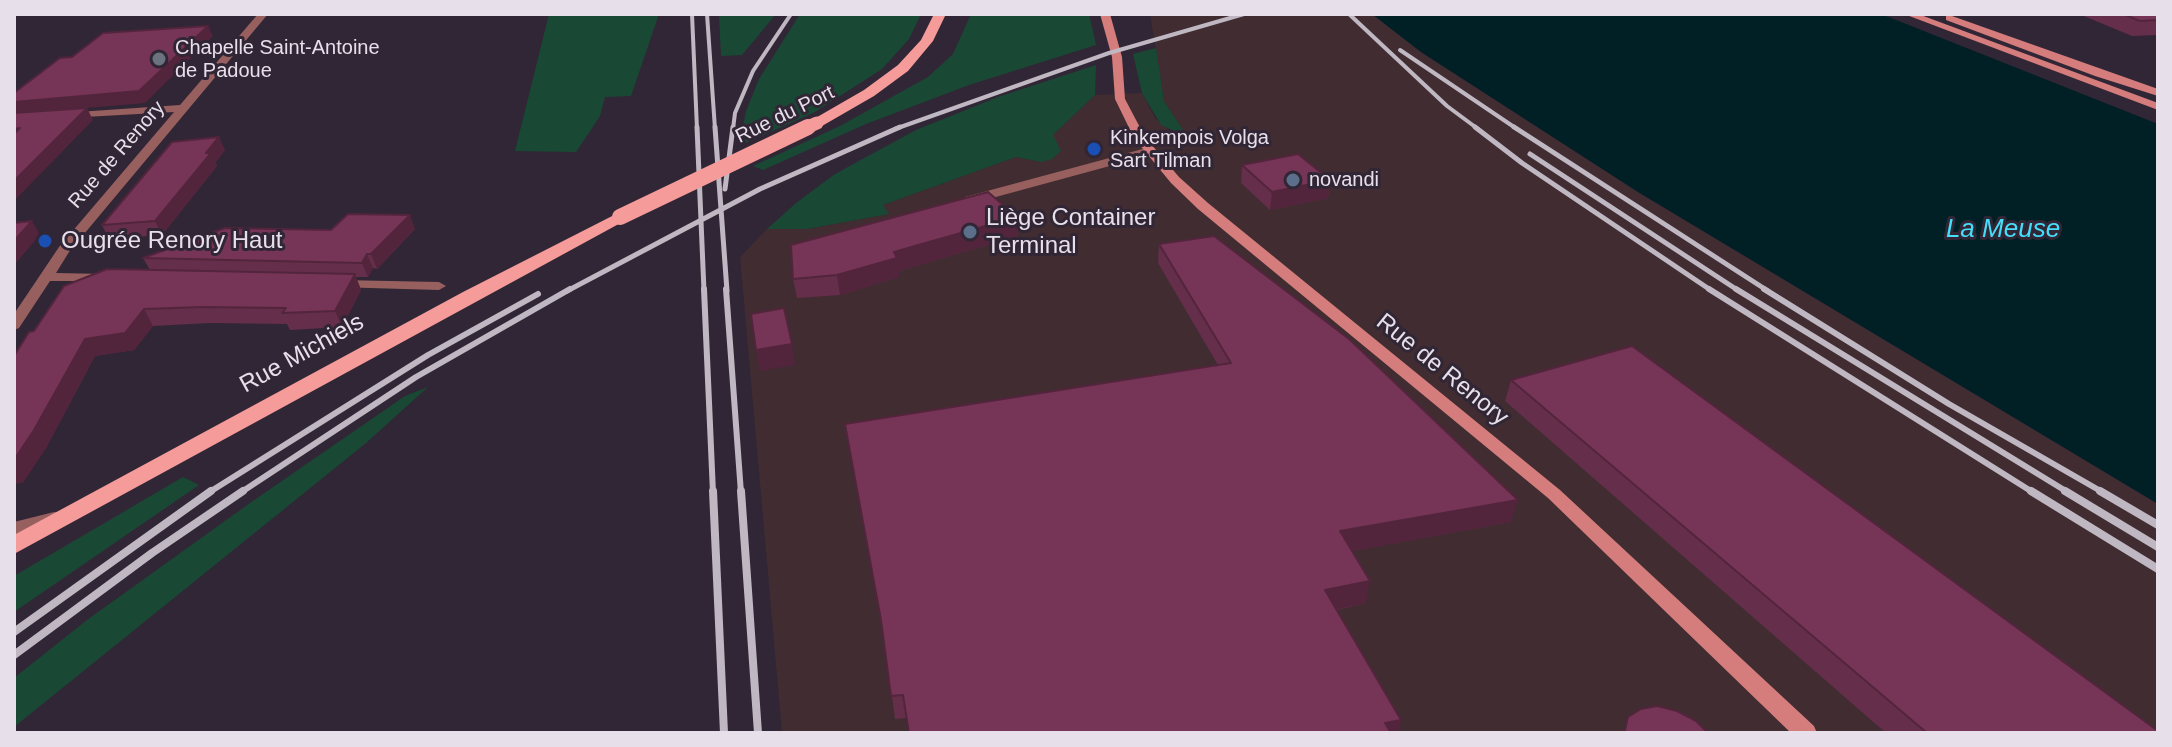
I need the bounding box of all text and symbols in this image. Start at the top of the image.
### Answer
place label: Chapelle Saint-Antoine de Padoue [175,36,380,83]
marker: Chapelle Saint-Antoine de Padoue [150,50,168,68]
street label: Rue du Port [732,81,838,149]
street label: Rue de Renory [64,96,170,214]
place label: Kinkempois Volga Sart Tilman [1110,126,1269,173]
marker: Kinkempois Volga Sart Tilman [1085,140,1103,158]
place label: novandi [1309,168,1379,192]
marker: novandi [1284,171,1302,189]
place label: Liège Container Terminal [986,204,1155,260]
water label: La Meuse [1946,214,2060,246]
marker: Liège Container Terminal [961,223,979,241]
place label: Ougrée Renory Haut [61,227,282,255]
marker: Ougrée Renory Haut [36,232,54,250]
street label: Rue Michiels [235,308,369,400]
street label: Rue de Renory [1370,308,1514,432]

